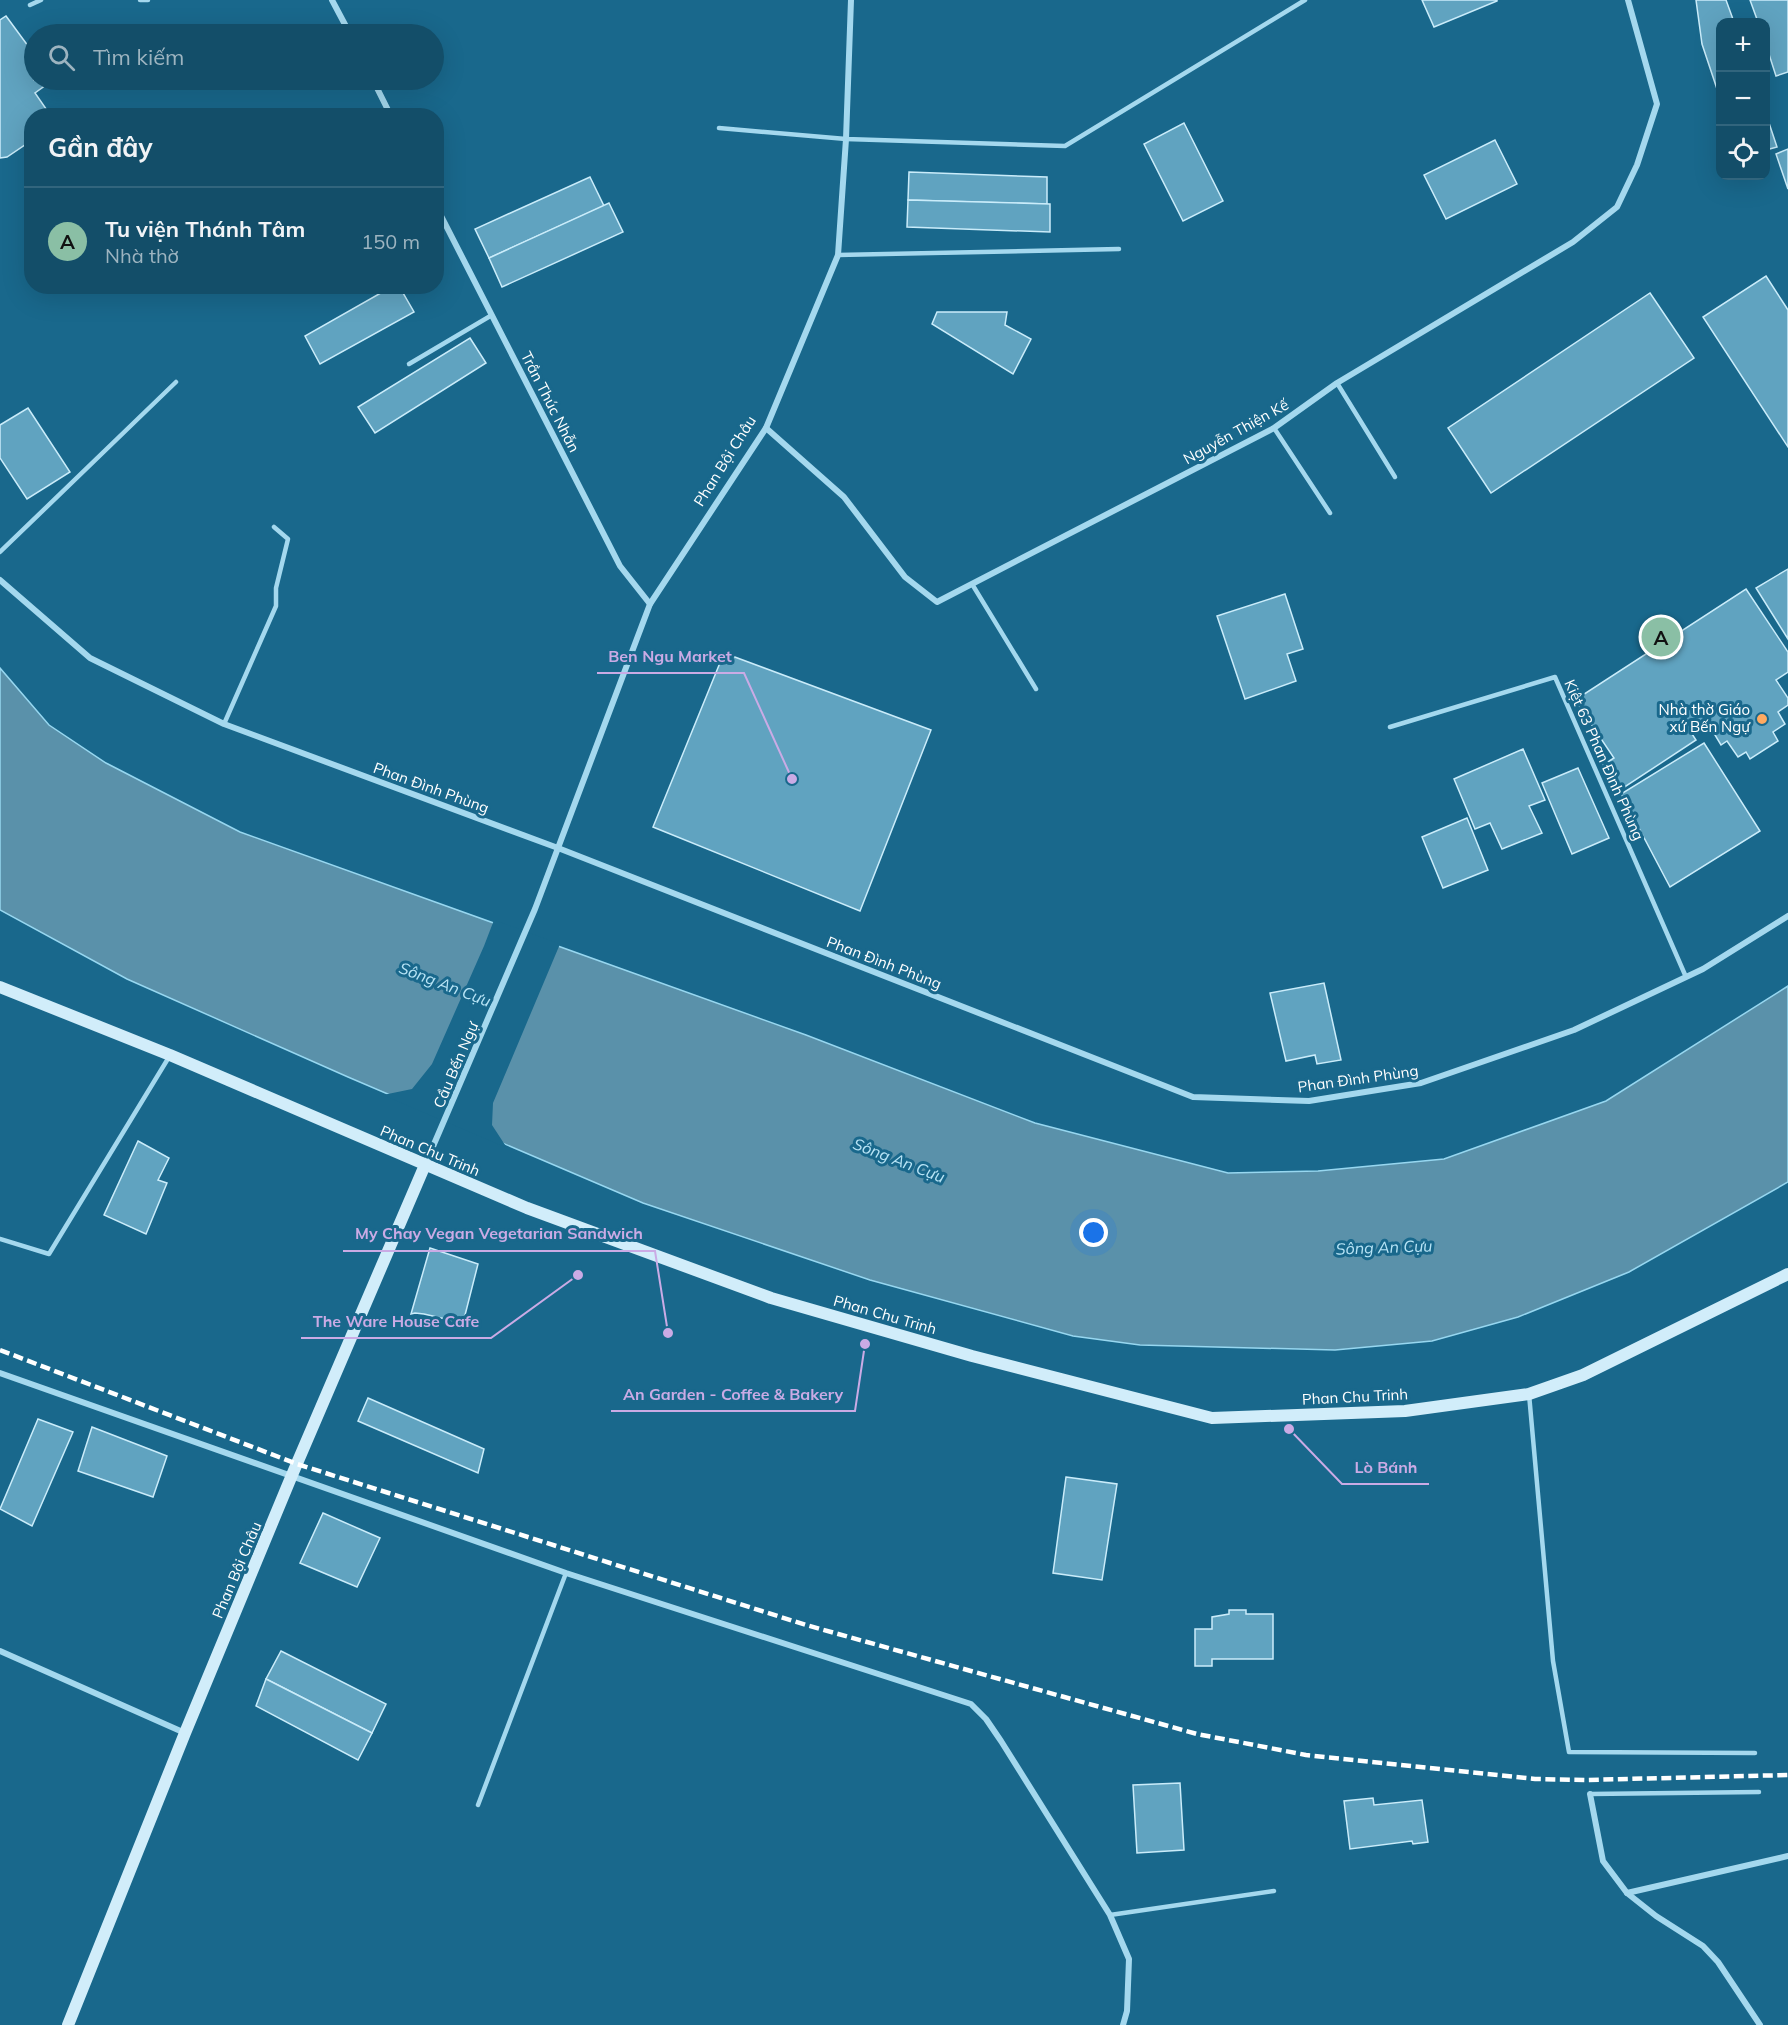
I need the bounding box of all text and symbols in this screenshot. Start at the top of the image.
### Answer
map controls [1716,18,1770,180]
button: + [1716,18,1770,72]
search box [24,24,444,90]
icon: search [45,41,78,74]
text: Tìm kiếm [93,43,184,71]
button: − [1716,72,1770,126]
button: locate [1716,126,1770,180]
text: Gần đây [48,131,153,164]
text: Tu viện Thánh Tâm [105,215,305,243]
text: A [60,229,75,254]
text: 150 m [361,229,420,254]
text: Nhà thờ [105,243,179,268]
street label: Trần Thúc Nhẫn [517,348,584,455]
street label: Nguyễn Thiện Kế [1180,394,1292,468]
street label: Phan Bội Châu [689,412,760,510]
pin: A [1642,614,1680,660]
callout: Ben Ngu Market [597,639,744,673]
text: Ben Ngu Market [608,646,732,666]
street label: Kiệt 63 Phan Đình Phùng [1560,677,1648,843]
place label: Nhà thờ Giáo xứ Bến Ngự [1658,700,1751,736]
marker: Nhà thờ Giáo xứ Bến Ngự [1755,712,1769,726]
street label: Phan Đình Phùng [371,758,492,817]
street label: Phan Đình Phùng [824,932,944,993]
water label: Sông An Cựu [396,957,494,1011]
street label: Cầu Bến Ngự [429,1018,483,1111]
street label: Phan Đình Phùng [1296,1061,1419,1096]
street label: Phan Chu Trinh [378,1121,483,1180]
water label: Sông An Cựu [850,1133,948,1187]
callout: My Chay Vegan Vegetarian Sandwich [343,1217,655,1251]
your location [1079,1218,1108,1247]
text: My Chay Vegan Vegetarian Sandwich [355,1223,643,1243]
water label: Sông An Cựu [1335,1235,1433,1259]
street label: Phan Chu Trinh [831,1291,939,1338]
callout: The Ware House Cafe [301,1304,491,1338]
text: The Ware House Cafe [313,1311,479,1331]
callout: An Garden - Coffee & Bakery [611,1377,855,1411]
text: An Garden - Coffee & Bakery [623,1384,843,1404]
street label: Phan Chu Trinh [1301,1384,1409,1409]
callout: Lò Bánh [1342,1450,1429,1484]
text: Lò Bánh [1355,1457,1418,1477]
street label: Phan Bội Châu [208,1519,265,1621]

